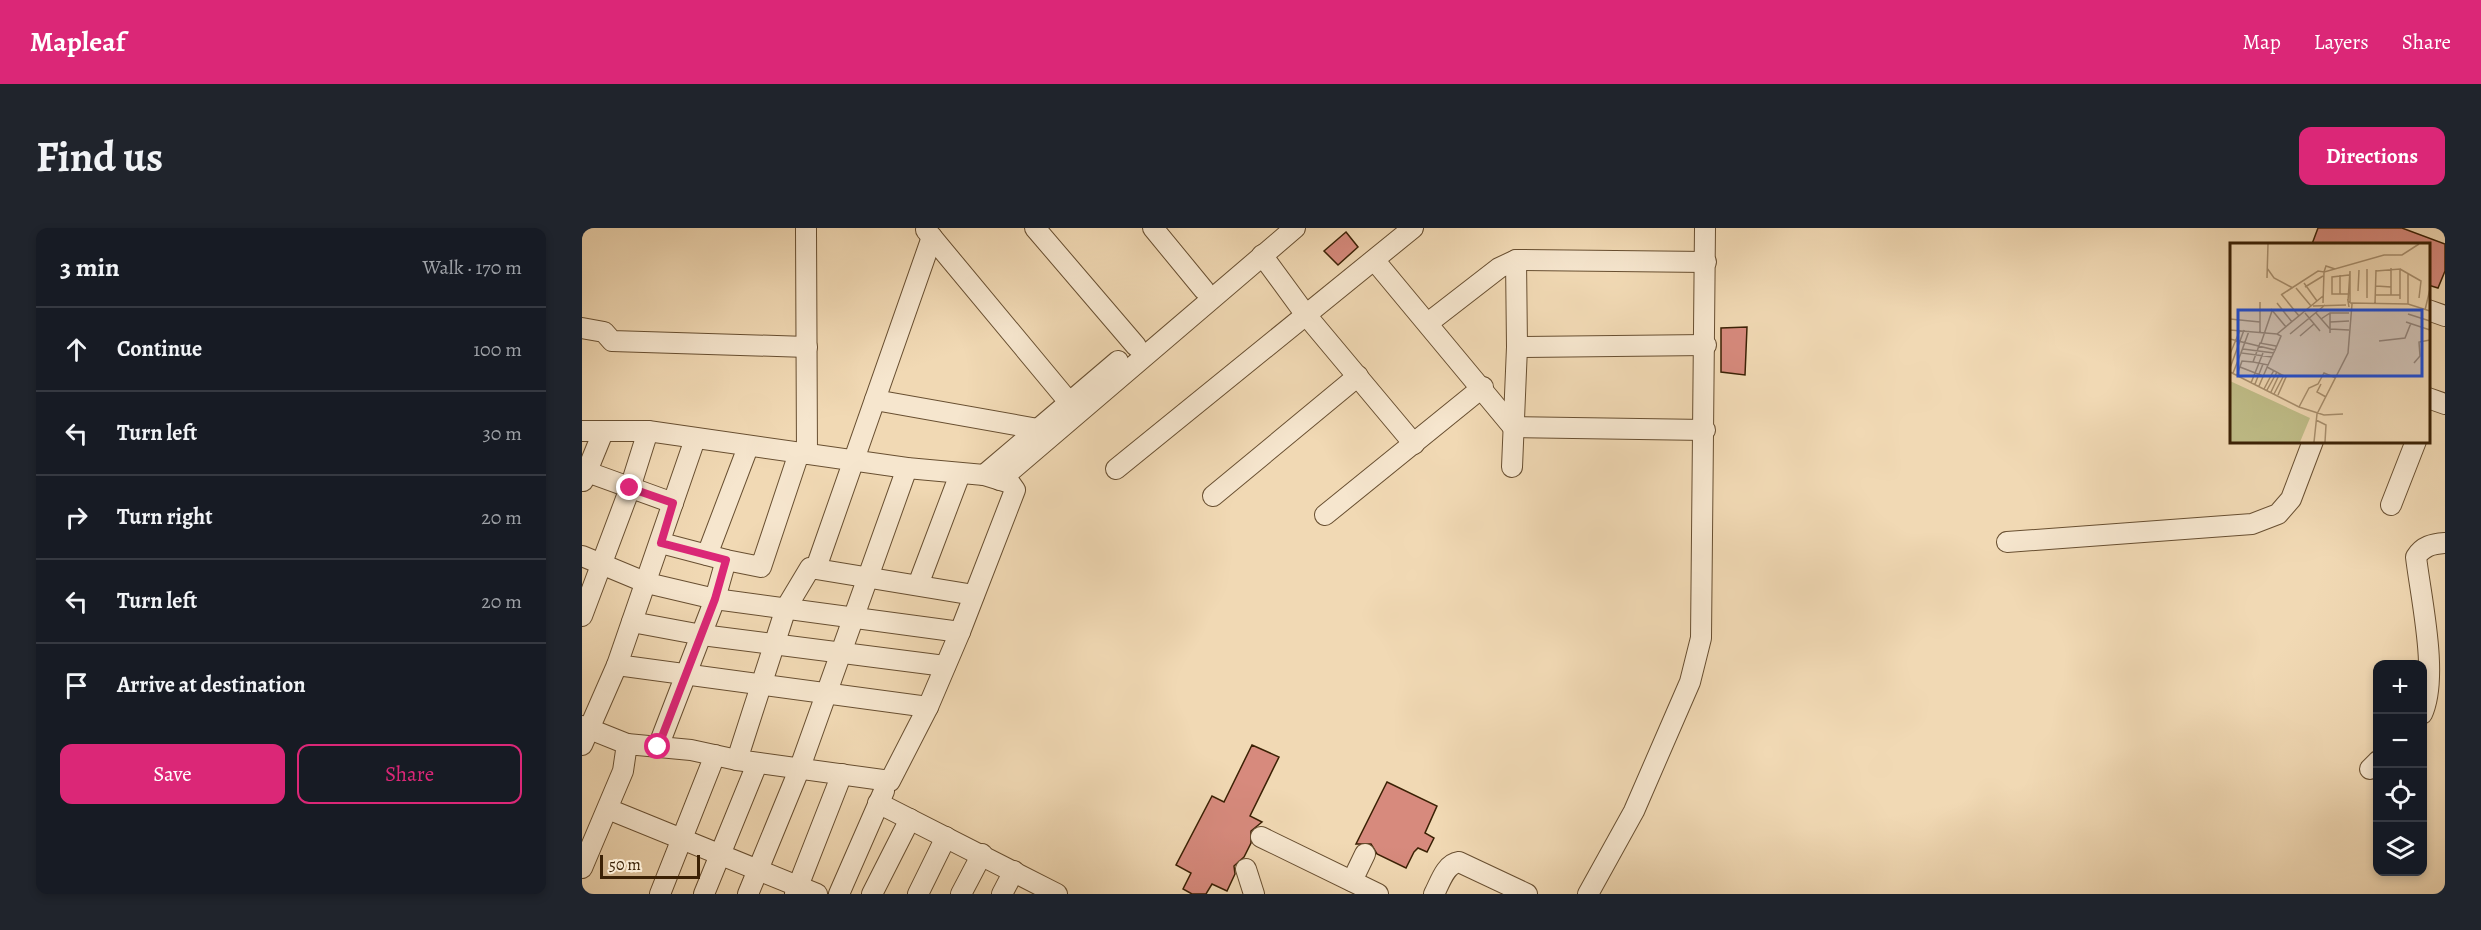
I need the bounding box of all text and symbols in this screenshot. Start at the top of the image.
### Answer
text: Mapleaf [30,23,125,61]
text: Map [2242,28,2281,56]
text: Layers [2314,28,2369,56]
text: Share [2402,28,2451,56]
button: Directions [2299,127,2445,185]
text: Find us [36,128,163,185]
inset map [2230,243,2430,442]
text: 3 min [60,250,120,285]
text: Walk · 170 m [422,254,522,281]
icon: ahead [60,333,93,366]
text: Continue [117,334,202,364]
text: 100 m [473,336,522,363]
icon: left [60,417,93,450]
text: Turn left [117,418,197,448]
text: 30 m [482,420,522,447]
route end [616,474,642,500]
icon: right [60,501,93,534]
text: Turn right [117,502,213,532]
text: 20 m [481,504,522,531]
icon: left [60,585,93,618]
text: Turn left [117,586,197,616]
text: 20 m [481,588,522,615]
map controls [2373,660,2427,876]
button: + [2373,660,2427,714]
icon: arrive [60,669,93,702]
text: Arrive at destination [117,670,306,700]
button: − [2373,714,2427,768]
route start [644,733,670,759]
button: Save [60,744,285,804]
button: Share [297,744,522,804]
button: locate [2373,768,2427,822]
button: layers [2373,822,2427,876]
scale bar [600,852,700,880]
text: 50 m [609,854,641,876]

